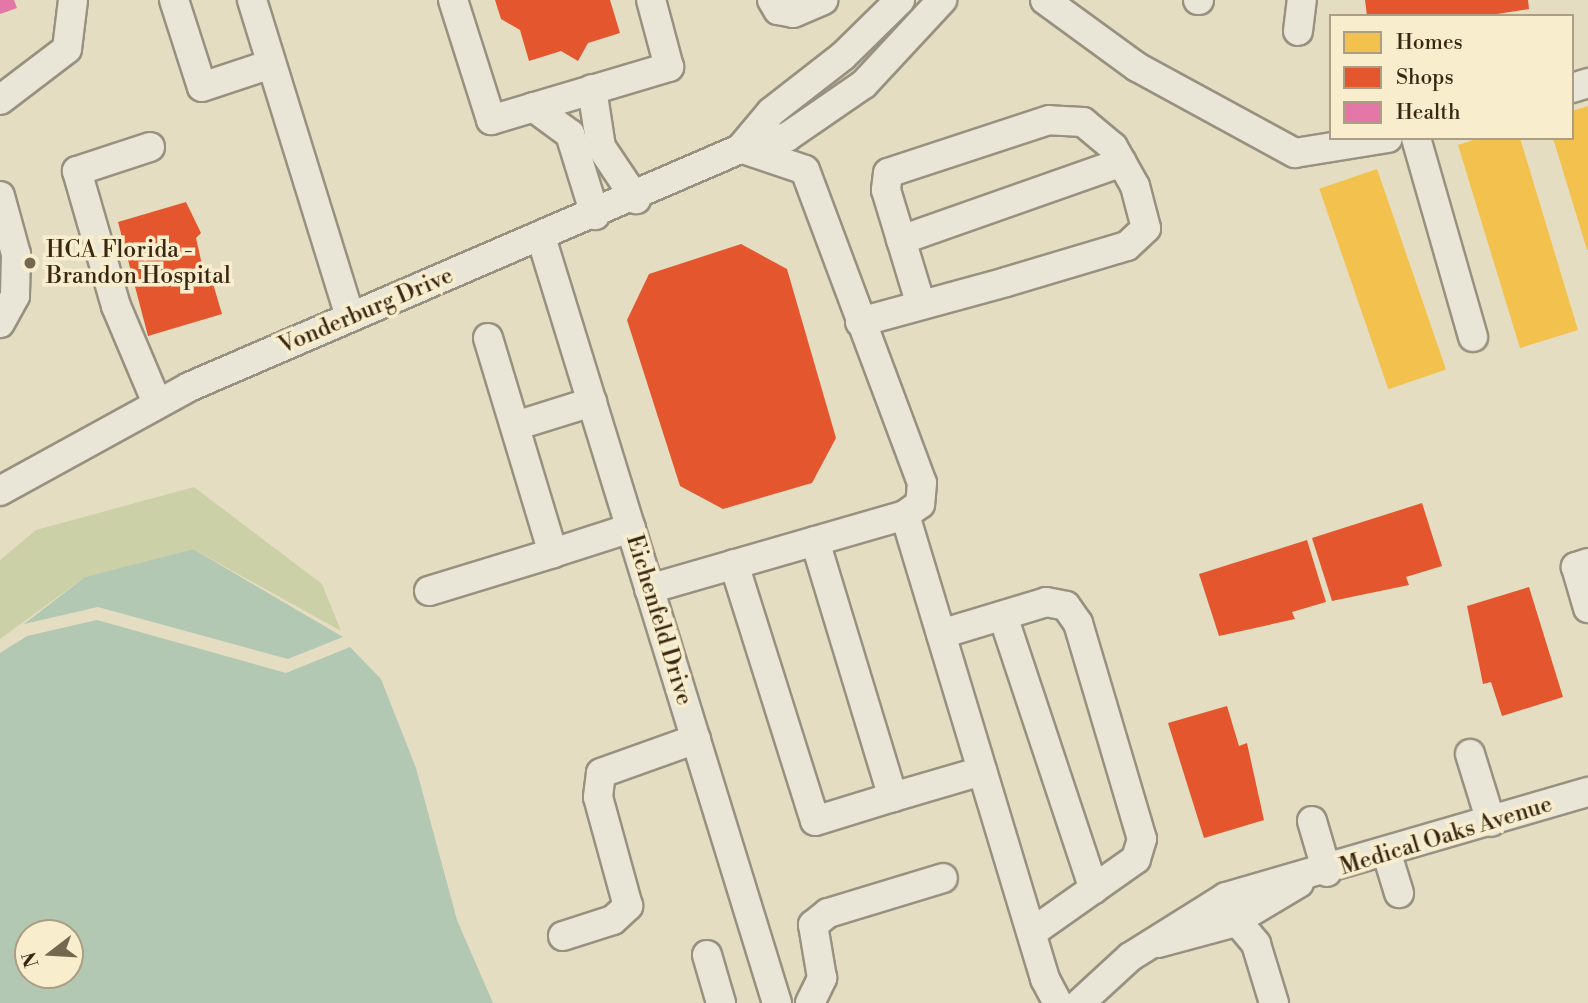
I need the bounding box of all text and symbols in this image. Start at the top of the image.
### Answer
legend [1329,14,1574,140]
text: Homes [1396,30,1463,56]
text: Shops [1396,65,1454,91]
text: Health [1396,100,1460,126]
place label: HCA Florida - Brandon Hospital [46,236,231,290]
marker: HCA Florida - Brandon Hospital [20,253,40,273]
street label: Vonderburg Drive [275,262,457,360]
street label: Eichenfeld Drive [620,532,698,708]
street label: Medical Oaks Avenue [1336,791,1556,881]
north arrow [14,919,84,989]
text: N [17,949,45,970]

